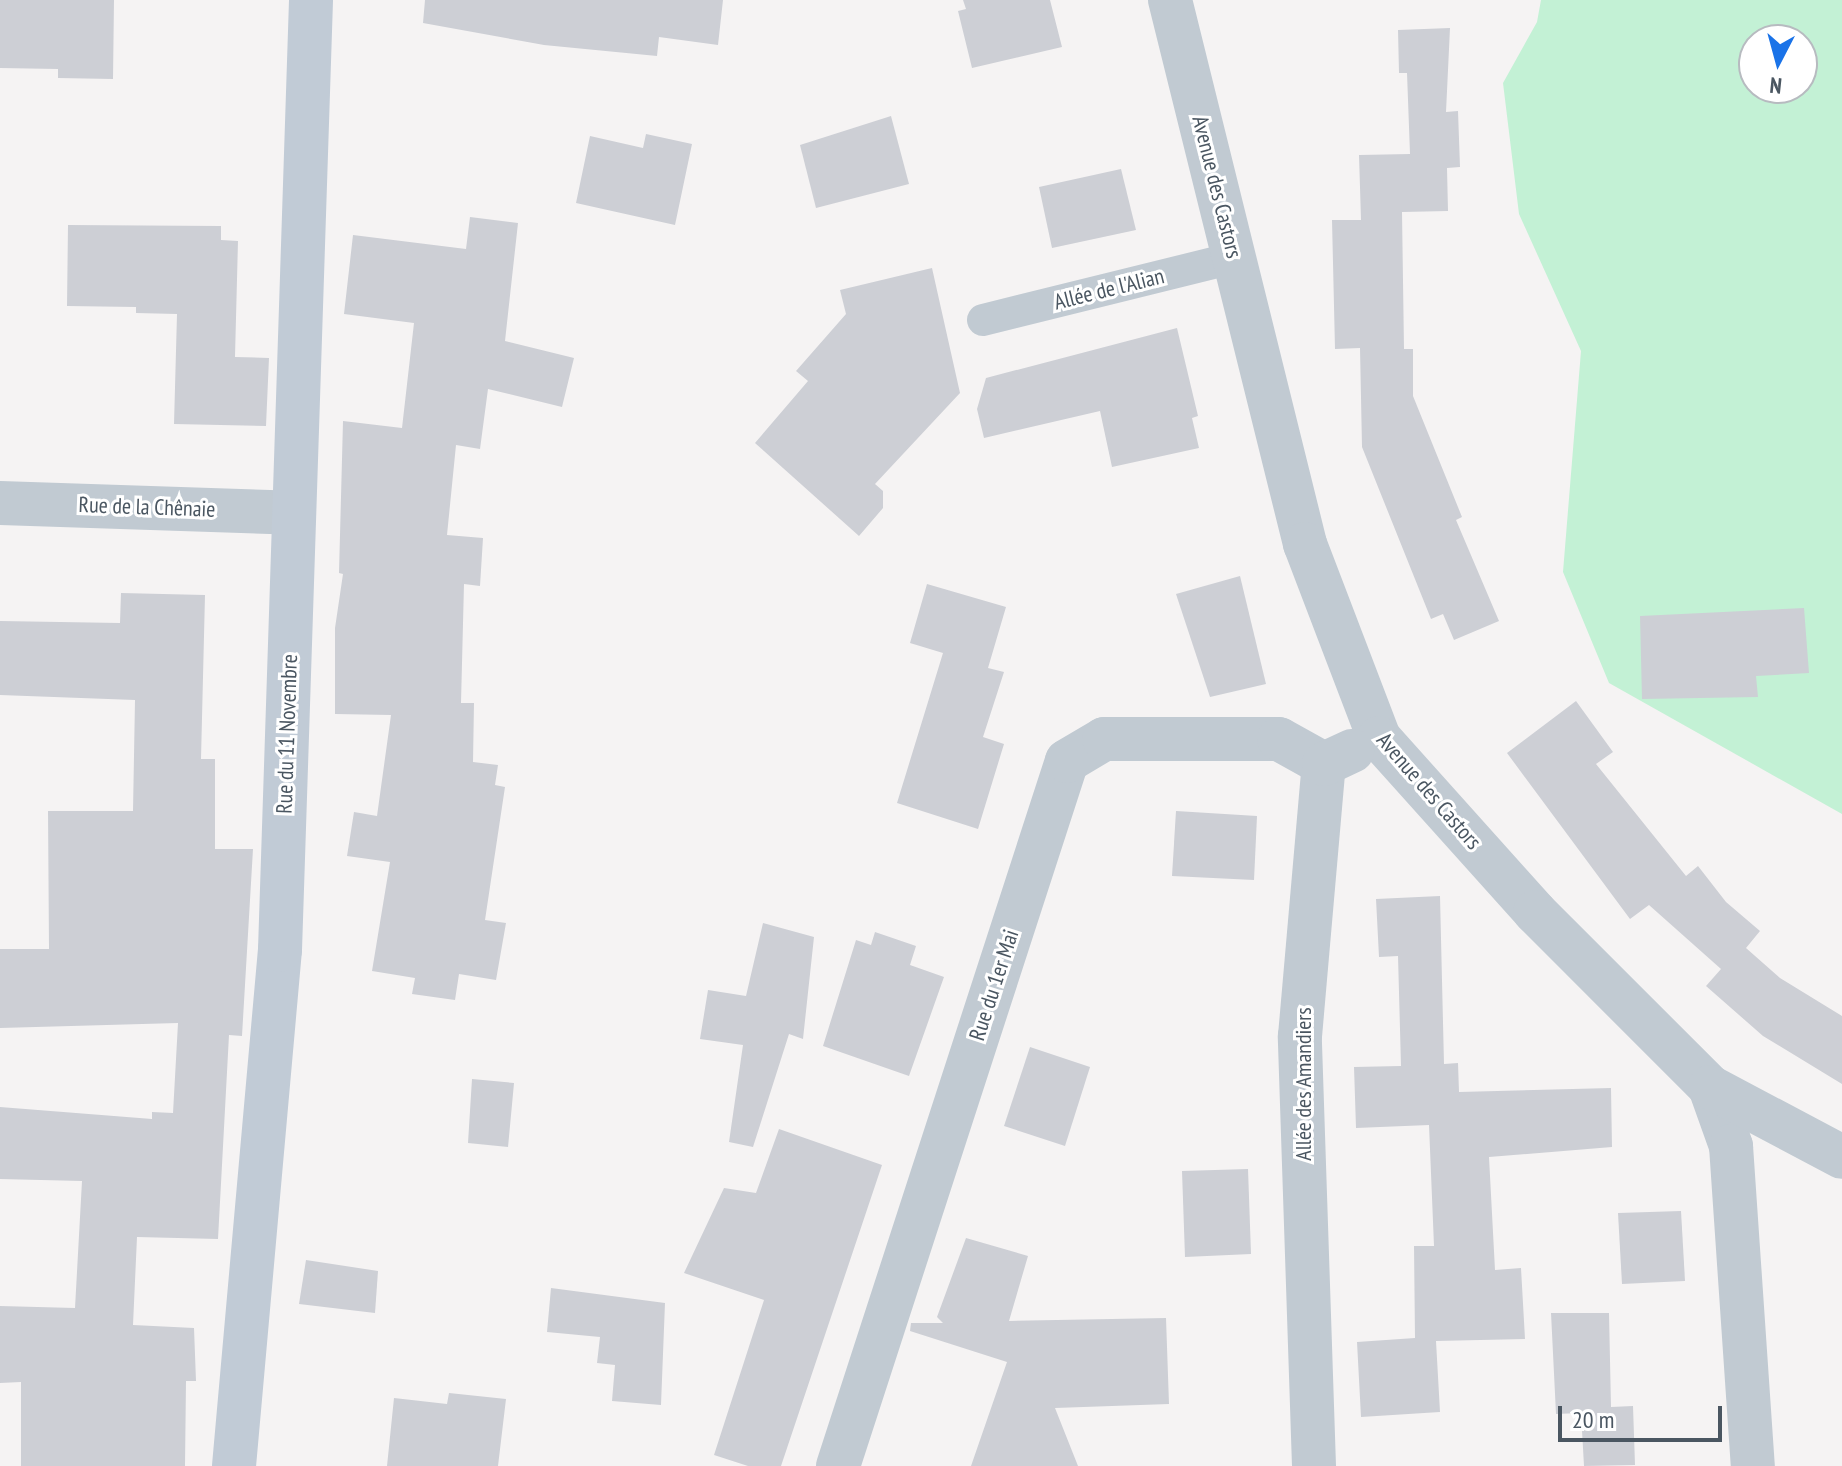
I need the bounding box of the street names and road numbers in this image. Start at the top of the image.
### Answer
street label: Avenue des Castors [1187,113,1247,261]
street label: Allée de l'Alian [1051,263,1167,315]
street label: Rue de la Chênaie [78,491,216,523]
street label: Rue du 11 Novembre [271,654,303,814]
street label: Avenue des Castors [1371,727,1487,855]
street label: Rue du 1er Mai [964,926,1024,1044]
street label: Allée des Amandiers [1291,1007,1317,1161]

